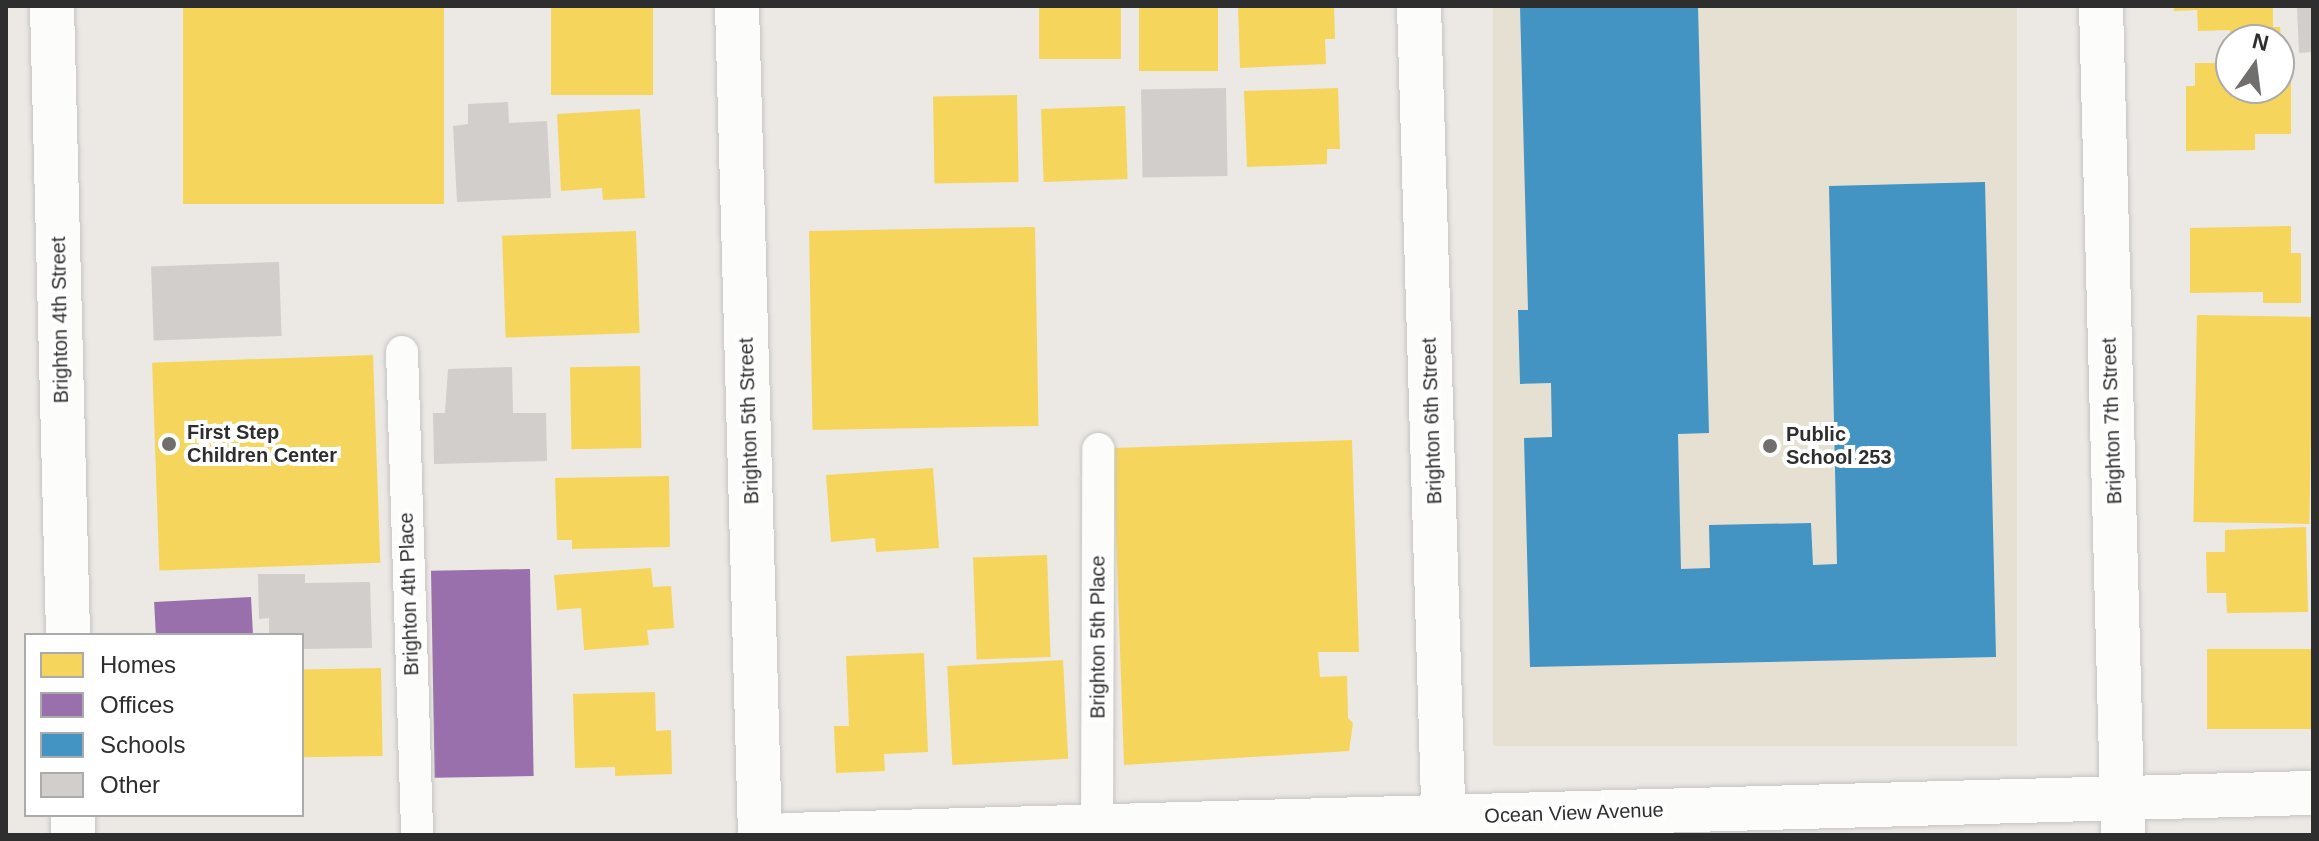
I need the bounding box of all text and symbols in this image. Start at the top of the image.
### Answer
north arrow [2215,24,2295,104]
text: N [2250,28,2271,56]
street label: Brighton 4th Street [47,236,73,404]
street label: Brighton 5th Street [734,337,764,505]
street label: Brighton 6th Street [1417,337,1447,505]
street label: Brighton 7th Street [2097,337,2127,505]
place label: First Step Children Center [187,420,337,467]
place label: Public School 253 [1786,422,1892,469]
marker: First Step Children Center [158,433,180,455]
marker: Public School 253 [1761,437,1779,455]
street label: Brighton 4th Place [394,512,424,676]
street label: Brighton 5th Place [1086,555,1110,719]
legend [24,633,304,817]
text: Homes [100,651,176,678]
text: Offices [100,691,174,718]
text: Schools [100,731,185,758]
text: Other [100,771,160,798]
street label: Ocean View Avenue [1483,798,1665,828]

